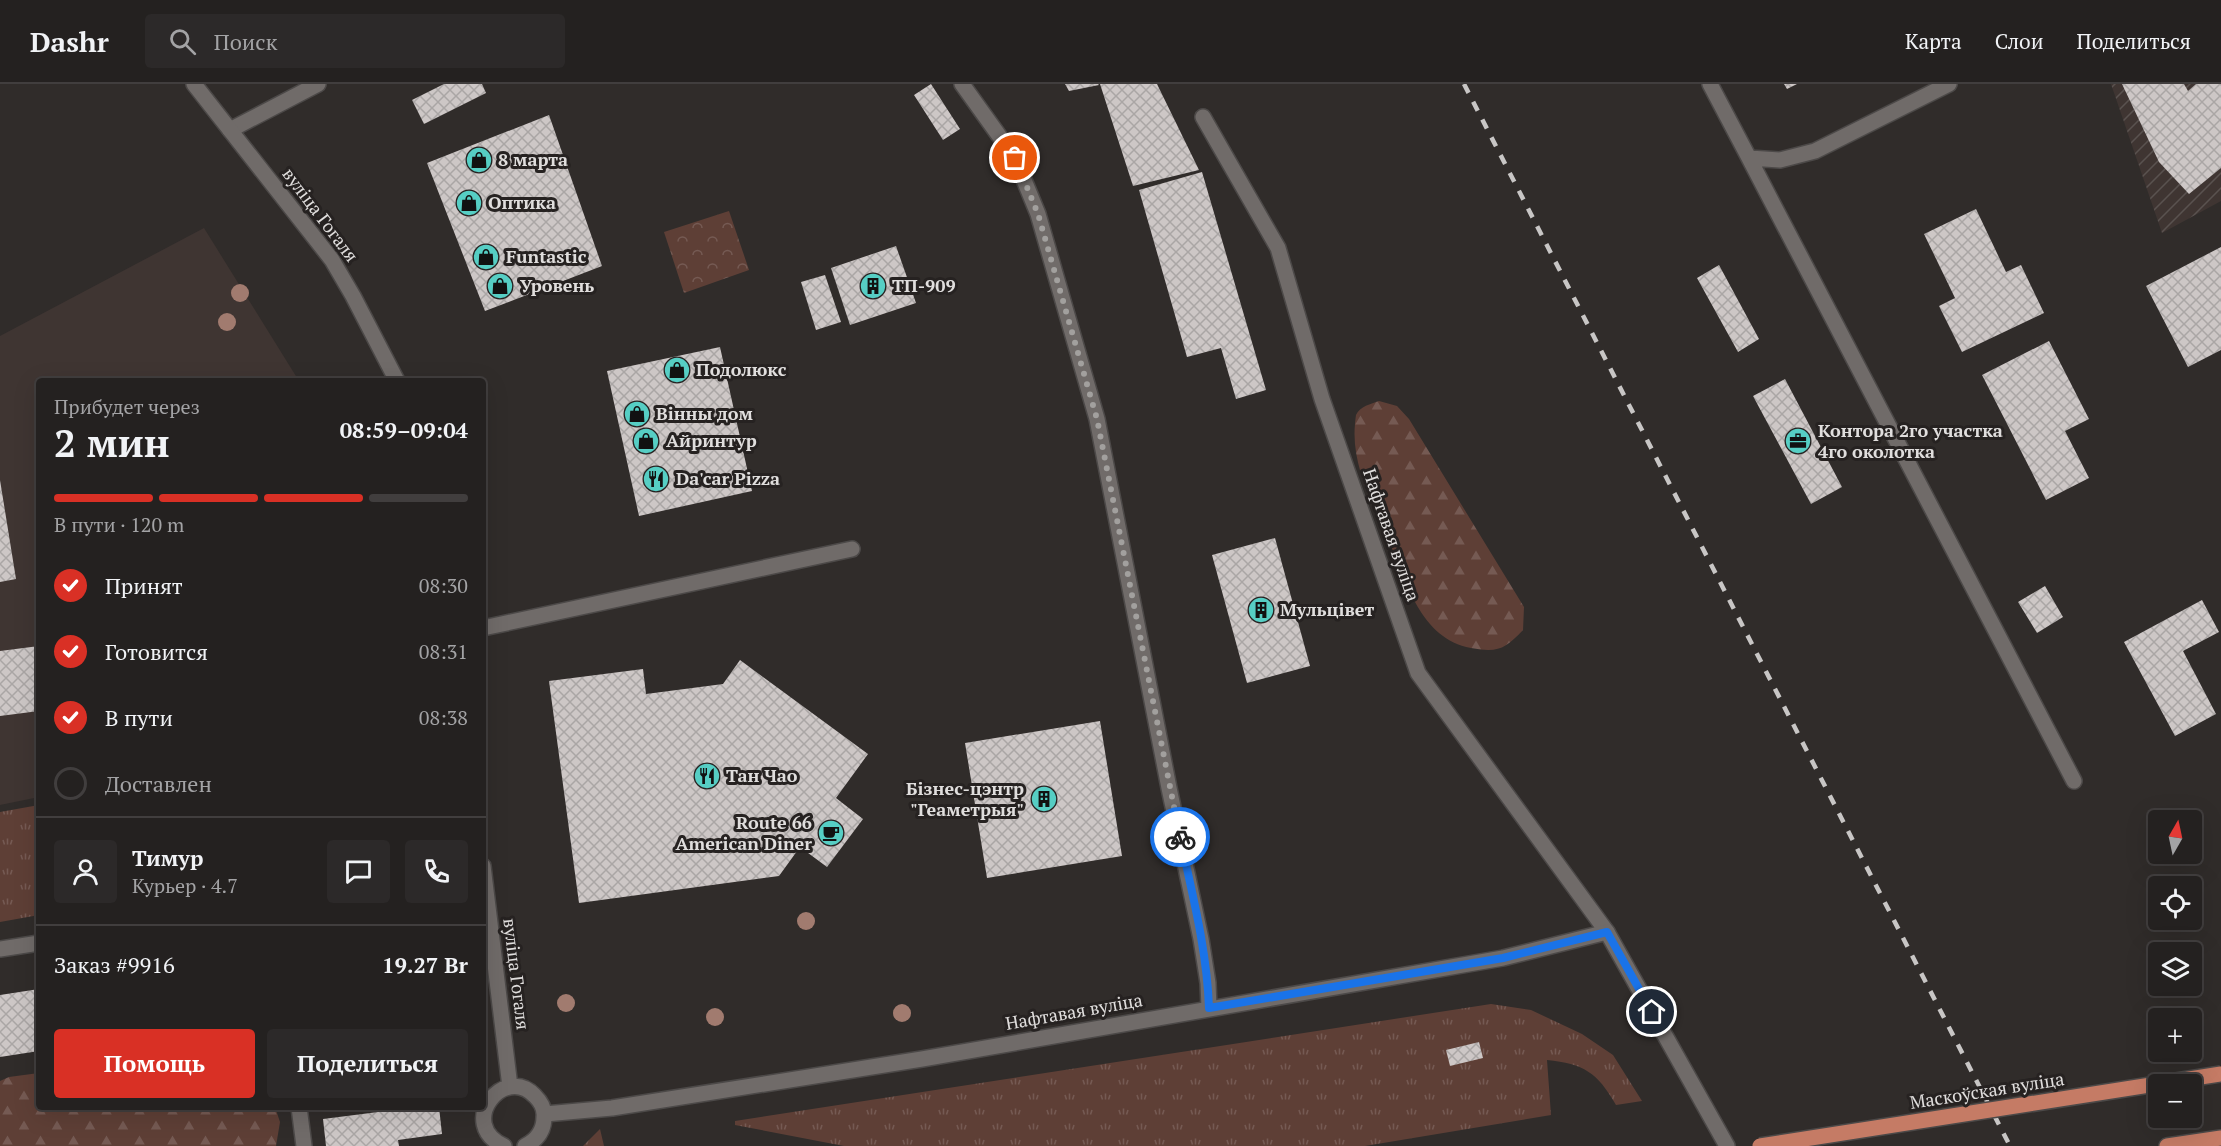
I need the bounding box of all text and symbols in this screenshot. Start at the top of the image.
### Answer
search box [145,14,565,68]
text: Dashr [30,23,109,60]
icon: search [166,25,199,58]
text: Поиск [214,27,277,56]
text: Карта [1905,27,1962,55]
text: Слои [1995,27,2044,55]
text: Поделиться [2077,27,2191,55]
pin [989,132,1040,183]
icon: bag [998,141,1031,174]
shop icon: 8 марта [464,145,494,175]
place label: 8 марта [498,147,568,171]
street label: вуліца Гогаля [277,162,364,266]
shop icon: Оптика [454,188,484,218]
place label: Оптика [488,190,556,214]
shop icon: Funtastic [471,242,501,272]
place label: Funtastic [506,244,587,268]
shop icon: Уровень [485,271,515,301]
building icon: ТП-909 [858,271,888,301]
place label: Уровень [520,273,594,297]
place label: ТП-909 [892,273,956,297]
shop icon: Подолюкс [662,355,692,385]
place label: Подолюкс [696,357,787,381]
text: Прибудет через [54,393,200,420]
shop icon: Вінны дом [622,399,652,429]
place label: Вінны дом [656,401,754,425]
text: 08:59–09:04 [340,415,468,444]
text: 2 мин [54,416,170,468]
place label: Контора 2го участка 4го околотка [1818,418,2003,463]
shop icon: Айринтур [631,426,661,456]
office icon: Контора 2го участка 4го околотка [1783,426,1813,456]
place label: Айринтур [666,428,757,452]
restaurant icon: Da'car Pizza [641,464,671,494]
street label: Нафтавая вуліца [1358,465,1426,604]
place label: Da'car Pizza [676,466,780,490]
text: В пути · 120 m [54,511,184,538]
icon: check [54,569,87,602]
text: Принят [105,571,183,600]
text: 08:30 [419,572,468,599]
building icon: Мульцівет [1246,595,1276,625]
place label: Мульцівет [1280,597,1374,621]
icon: check [54,635,87,668]
text: Готовится [105,637,208,666]
text: 08:31 [419,638,468,665]
icon: check [54,701,87,734]
text: В пути [105,703,173,732]
text: 08:38 [419,704,468,731]
restaurant icon: Тан Чао [692,761,722,791]
place label: Тан Чао [726,763,798,787]
text: Доставлен [105,769,212,798]
place label: Бізнес-цэнтр "Геаметрыя" [906,776,1024,821]
building icon: Бізнес-цэнтр "Геаметрыя" [1029,784,1059,814]
courier [1150,807,1210,867]
place label: Route 66 American Diner [675,810,812,855]
north arrow [2148,810,2202,864]
map controls [2148,810,2202,1128]
cafe icon: Route 66 American Diner [816,818,846,848]
icon: bike [1164,821,1197,854]
button: person [54,840,117,903]
button: chat [327,840,390,903]
button: phone [405,840,468,903]
text: Тимур [132,843,203,872]
text: Курьер · 4.7 [132,872,238,899]
button: locate [2148,876,2202,930]
street label: вуліца Гогаля [498,917,536,1031]
button: layers [2148,942,2202,996]
text: Заказ #9916 [54,950,175,979]
text: 19.27 Br [382,950,468,979]
pin [1626,986,1677,1037]
street label: Нафтавая вуліца [1003,987,1144,1035]
icon: home [1635,995,1668,1028]
button: + [2148,1008,2202,1062]
button: Помощь [54,1029,255,1098]
button: Поделиться [267,1029,468,1098]
street label: Маскоўская вуліца [1908,1066,2066,1114]
button: − [2148,1074,2202,1128]

